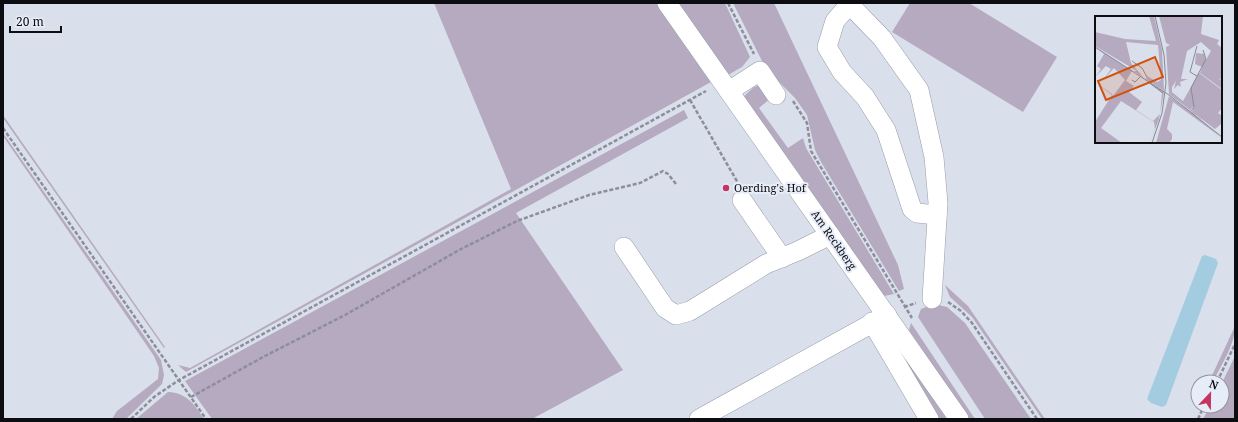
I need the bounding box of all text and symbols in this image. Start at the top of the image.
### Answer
scale bar [10,8,61,34]
text: 20 m [16,13,44,30]
inset map [1095,16,1222,143]
place label: Oerding's Hof [734,180,807,195]
marker: Oerding's Hof [721,183,731,193]
street label: Am Reckberg [808,207,861,273]
north arrow [1190,374,1230,414]
text: N [1207,376,1221,393]

